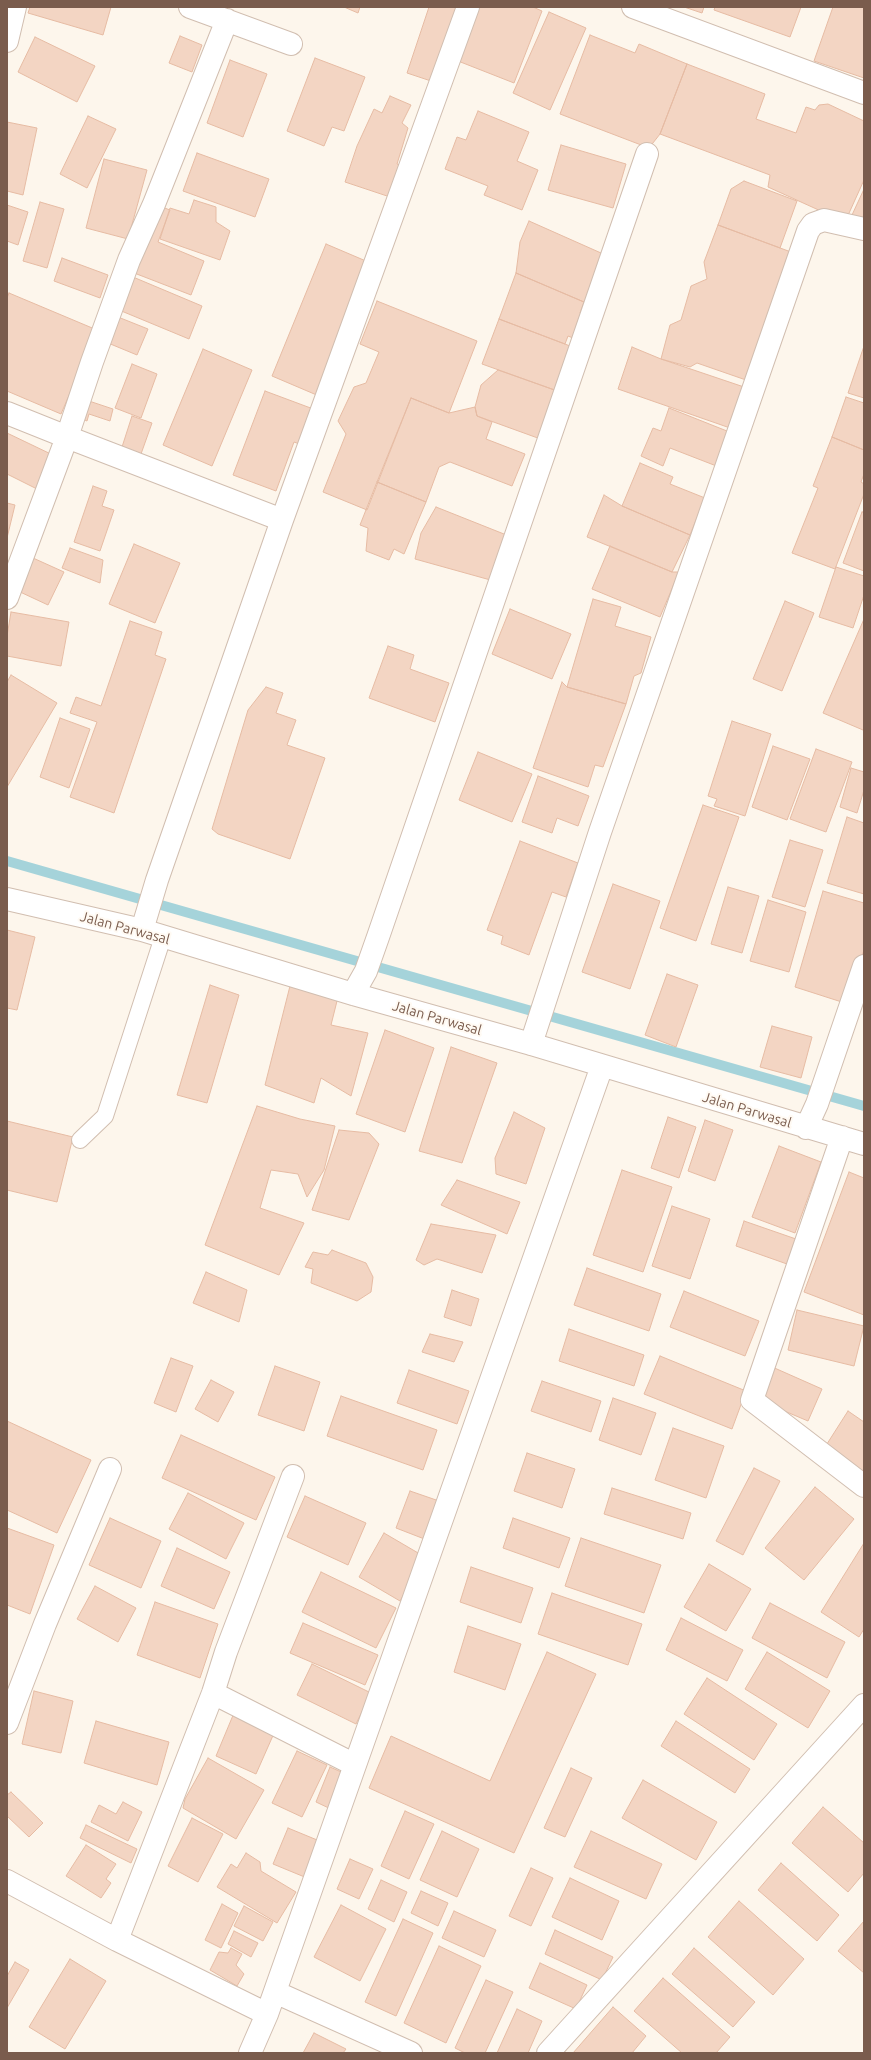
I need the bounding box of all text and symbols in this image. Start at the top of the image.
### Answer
street label: Jalan Parwasal [78,908,172,948]
street label: Jalan Parwasal [390,997,484,1039]
street label: Jalan Parwasal [700,1088,794,1132]

